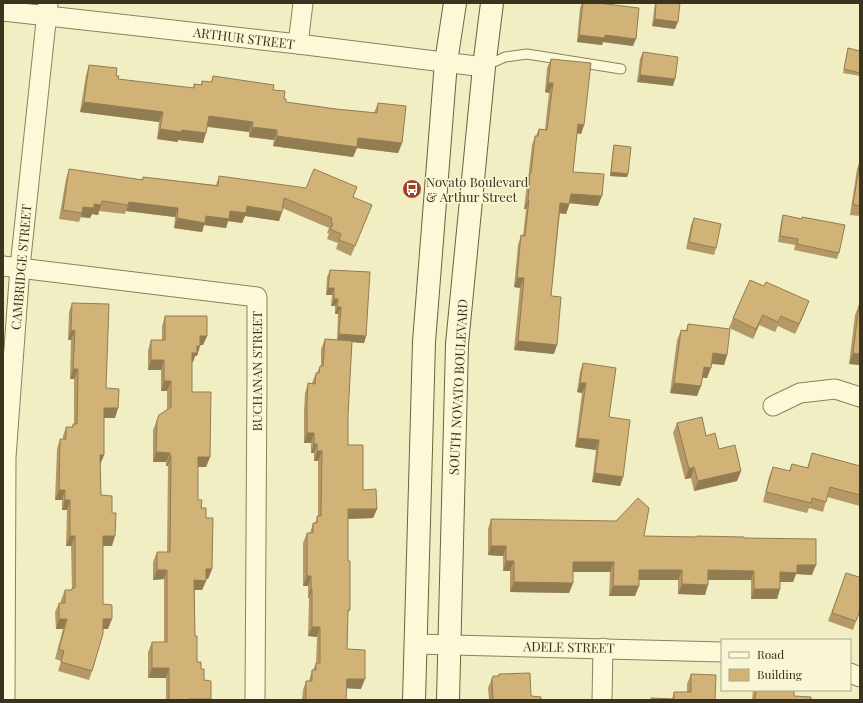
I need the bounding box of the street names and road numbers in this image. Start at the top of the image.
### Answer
street label: ARTHUR STREET [191,23,296,52]
street label: CAMBRIDGE STREET [7,203,34,331]
street label: SOUTH NOVATO BOULEVARD [444,299,471,475]
street label: BUCHANAN STREET [248,311,265,431]
street label: ADELE STREET [522,637,615,656]

